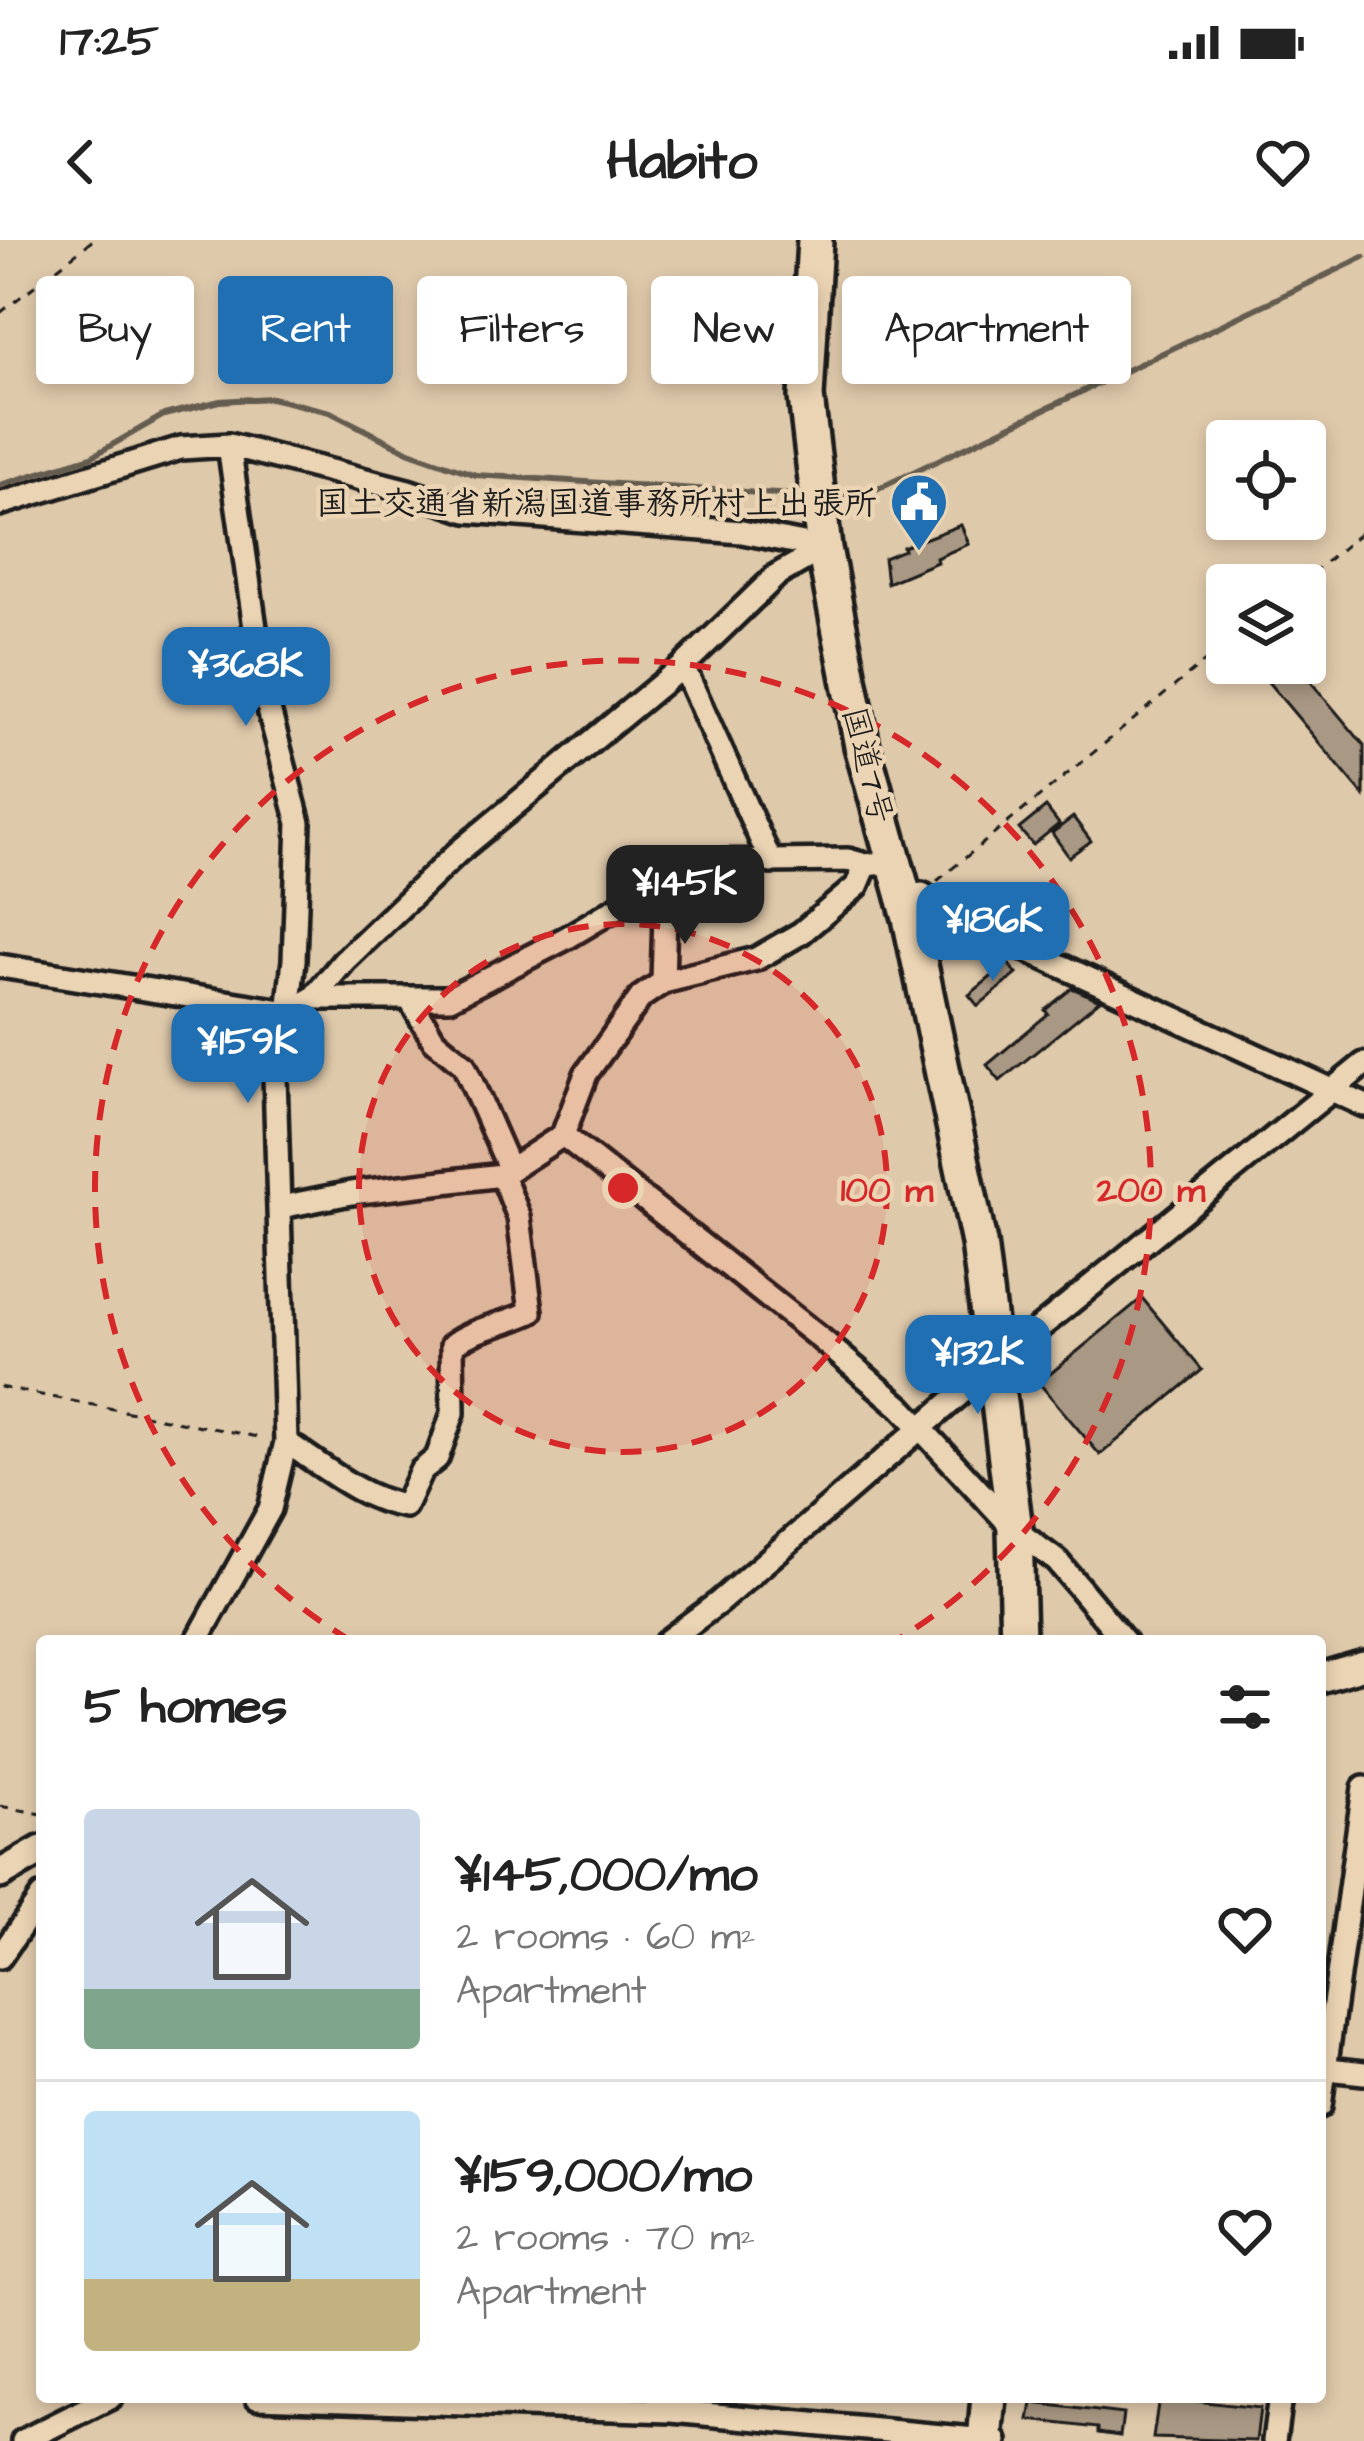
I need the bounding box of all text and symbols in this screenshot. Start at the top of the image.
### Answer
text: 17:25 [60,11,159,73]
text: Habito [607,125,757,200]
icon: back [48,129,114,195]
icon: heart [1250,129,1316,195]
chip: Buy [36,276,194,384]
chip: Rent [218,276,393,384]
chip: Filters [417,276,627,384]
chip: New [651,276,818,384]
chip: Apartment [842,276,1131,384]
map controls [1206,420,1326,684]
button: locate [1206,420,1326,540]
public building icon: 国土交通省新潟国道事務所村上出張所 [888,471,950,553]
place label: 国土交通省新潟国道事務所村上出張所 [316,481,877,527]
button: layers [1206,564,1326,684]
pin: ¥368K [162,627,330,729]
text: ¥368K [189,639,303,693]
street label: 国道7号 [830,702,904,829]
pin: ¥145K [601,845,769,947]
text: ¥145K [633,857,737,911]
pin: ¥186K [909,882,1077,984]
text: ¥186K [943,894,1043,948]
pin: ¥159K [164,1004,332,1106]
text: ¥159K [198,1016,298,1070]
text: 100 m [841,1165,934,1216]
text: 200 m [1096,1165,1206,1216]
centre of rings [602,1167,644,1209]
pin: ¥132K [894,1315,1062,1417]
text: ¥132K [932,1327,1024,1381]
text: 5 homes [84,1672,287,1743]
icon: filters [1212,1674,1278,1740]
text: ¥145,000/mo [456,1840,758,1911]
icon: home [180,1857,324,2001]
icon: heart [1212,1896,1278,1962]
text: 2 rooms · 60 m² [456,1911,756,1965]
text: Apartment [456,1965,647,2019]
text: ¥159,000/mo [456,2141,752,2212]
icon: home [180,2159,324,2303]
icon: heart [1212,2198,1278,2264]
text: 2 rooms · 70 m² [456,2212,755,2266]
text: Apartment [456,2266,647,2320]

